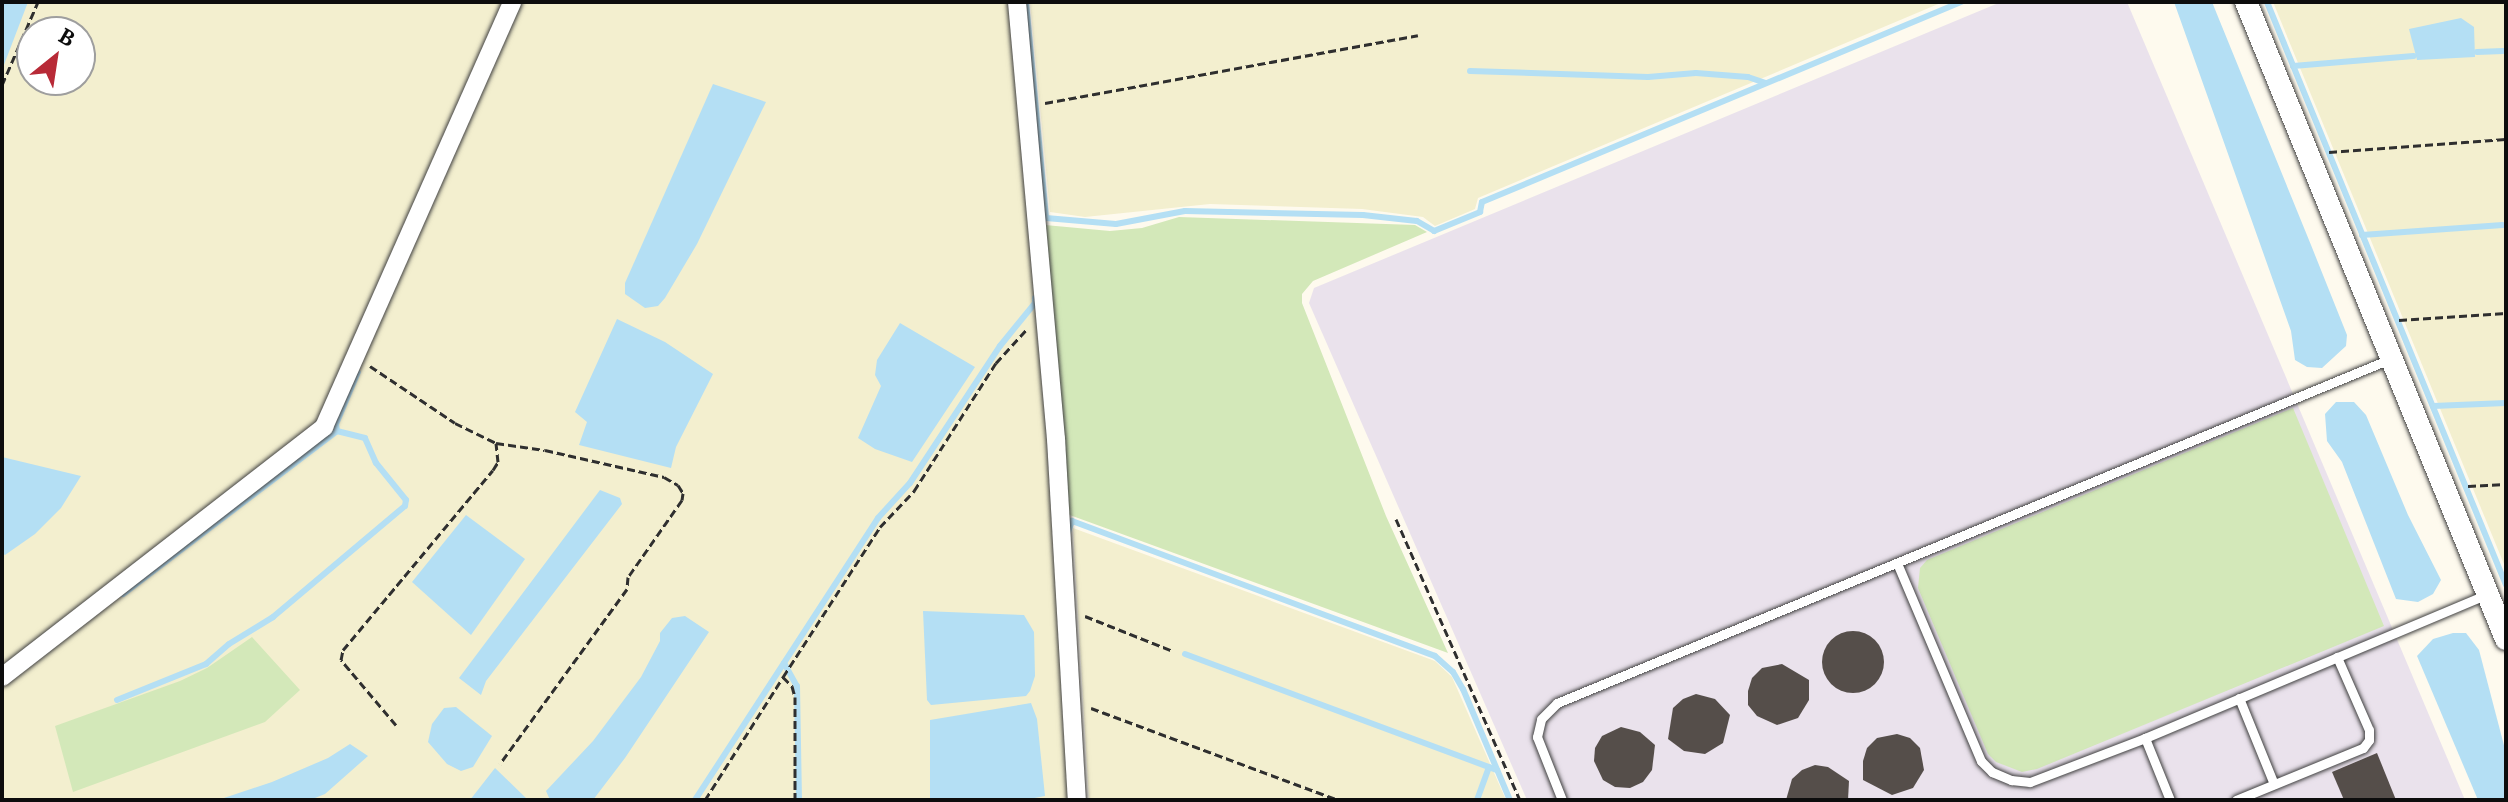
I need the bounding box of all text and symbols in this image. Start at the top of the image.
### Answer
north arrow [16,16,96,96]
text: B [54,21,80,53]

